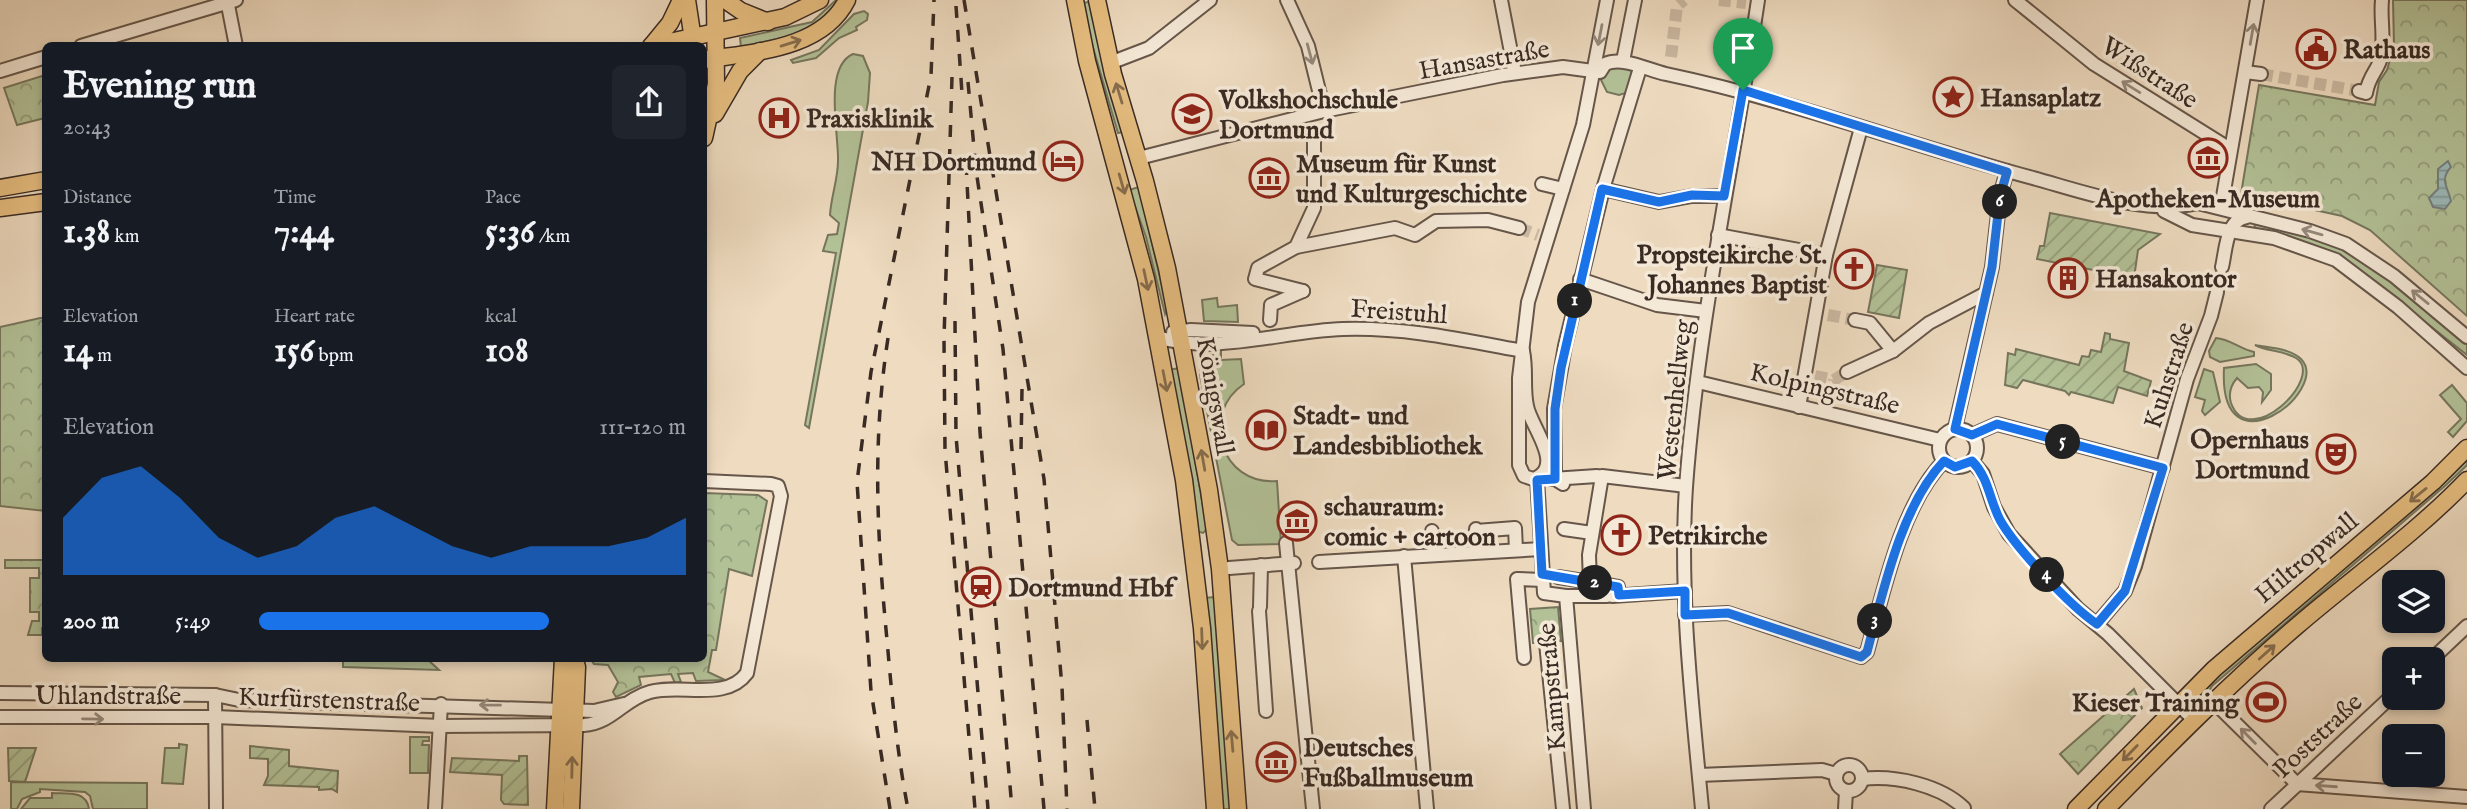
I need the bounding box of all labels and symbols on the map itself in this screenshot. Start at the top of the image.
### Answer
pin [1713,18,1773,90]
one-way arrow [1592,23,1606,46]
one-way arrow [2246,23,2259,46]
public building icon: Rathaus [2295,28,2337,70]
street label: Wißstraße [2094,30,2204,117]
street label: Hansastraße [1416,33,1552,88]
place label: Rathaus [2343,34,2431,67]
one-way arrow [780,35,802,48]
one-way arrow [1304,42,1317,65]
place icon: Hansaplatz [1932,76,1974,118]
one-way arrow [2121,80,2141,94]
one-way arrow [1111,82,1124,104]
place label: Hansaplatz [1980,82,2101,115]
place label: Volkshochschule Dortmund [1218,84,1398,147]
school or university icon: Volkshochschule Dortmund [1171,93,1213,135]
hospital icon: Praxisklinik [758,97,800,139]
place label: Praxisklinik [806,103,934,136]
museum icon: Apotheken-Museum [2187,137,2229,179]
hotel icon: NH Dortmund [1042,140,1084,182]
place label: NH Dortmund [870,146,1037,179]
place label: Museum für Kunst und Kulturgeschichte [1296,148,1527,211]
museum icon: Museum für Kunst und Kulturgeschichte [1248,157,1290,199]
one-way arrow [1116,172,1129,195]
place label: Apotheken-Museum [2095,183,2320,216]
pin: 6 [1982,184,2018,220]
one-way arrow [2301,224,2323,237]
place label: Propsteikirche St. Johannes Baptist [1637,239,1827,302]
church icon: Propsteikirche St. Johannes Baptist [1833,248,1875,290]
building icon: Hansakontor [2047,257,2089,299]
place label: Hansakontor [2095,263,2237,296]
one-way arrow [1139,268,1153,291]
pin: 1 [1558,284,1592,318]
one-way arrow [2411,289,2429,305]
street label: Freistuhl [1349,293,1449,332]
street label: Westenhellweg [1651,317,1700,482]
street label: Kuhstraße [2137,318,2202,433]
street label: Königswall [1188,335,1241,459]
street label: Kolpingstraße [1746,356,1903,423]
one-way arrow [1159,369,1173,392]
place label: Stadt- und Landesbibliothek [1293,400,1484,463]
library icon: Stadt- und Landesbibliothek [1245,409,1287,451]
pin: 5 [2046,424,2080,460]
place label: Opernhaus Dortmund [2190,424,2310,487]
theatre icon: Opernhaus Dortmund [2315,433,2357,475]
one-way arrow [1196,449,1209,472]
one-way arrow [2409,487,2427,503]
place label: schauraum: comic + cartoon [1324,491,1496,554]
museum icon: schauraum: comic + cartoon [1276,500,1318,542]
street label: Hiltropwall [2248,505,2366,611]
church icon: Petrikirche [1600,514,1642,556]
place label: Petrikirche [1648,520,1767,553]
pin: 4 [2030,558,2064,592]
station icon: Dortmund Hbf [960,566,1002,608]
pin: 2 [1578,566,1612,600]
place label: Dortmund Hbf [1008,572,1178,605]
pin: 3 [1857,604,1892,638]
street label: Kampstraße [1530,621,1575,752]
one-way arrow [1195,627,1208,650]
one-way arrow [2258,644,2276,660]
street label: Uhlandstraße [35,680,181,713]
street label: Kurfürstenstraße [237,681,421,720]
sports icon: Kieser Training [2245,681,2287,723]
street label: Poststraße [2266,686,2370,786]
place label: Kieser Training [2072,687,2240,720]
one-way arrow [478,699,501,712]
one-way arrow [81,712,104,725]
one-way arrow [2240,728,2257,745]
one-way arrow [1225,730,1238,753]
place label: Deutsches Fußballmuseum [1303,732,1474,795]
museum icon: Deutsches Fußballmuseum [1255,741,1297,783]
one-way arrow [2122,745,2139,762]
one-way arrow [565,756,579,779]
one-way arrow [2315,779,2337,792]

